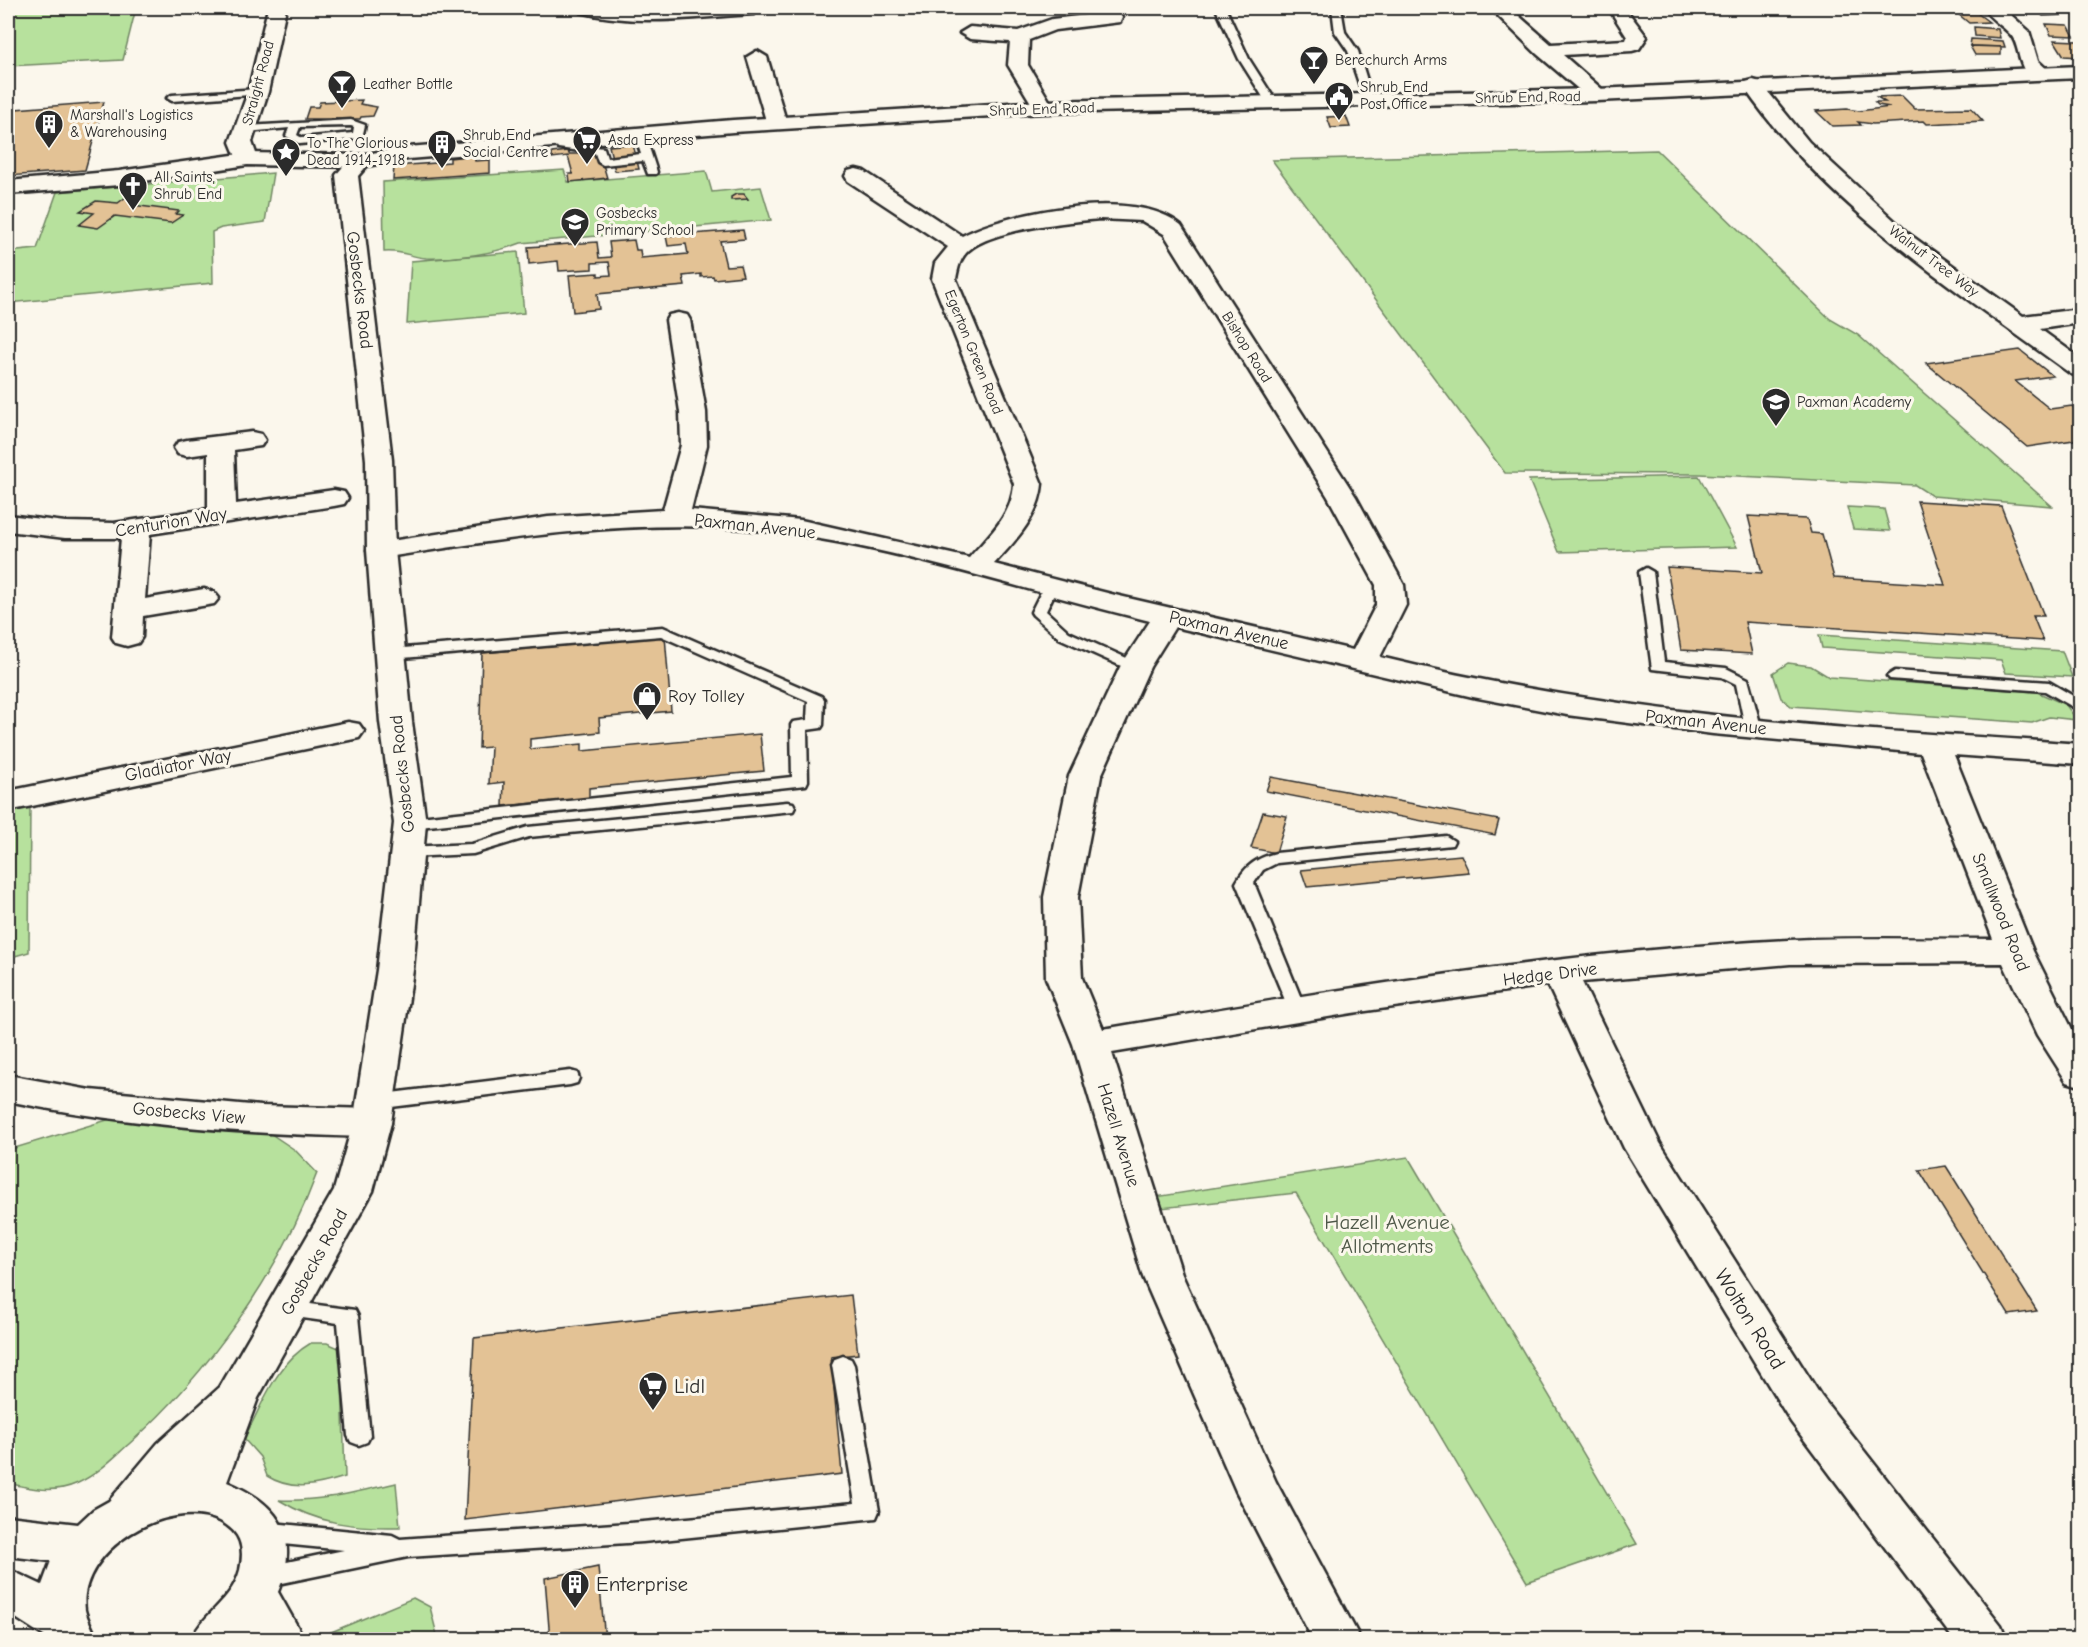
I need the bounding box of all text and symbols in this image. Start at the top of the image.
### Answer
street label: Straight Road [238,39,278,127]
bar icon: Berechurch Arms [1298,44,1330,86]
place label: Berechurch Arms [1335,51,1447,69]
bar icon: Leather Bottle [326,68,358,110]
place label: Leather Bottle [363,75,453,93]
place label: Shrub End Post Office [1360,78,1428,113]
public building icon: Shrub End Post Office [1323,80,1355,122]
street label: Shrub End Road [1475,87,1581,107]
street label: Shrub End Road [989,98,1095,120]
place label: Marshall's Logistics & Warehousing [70,106,193,141]
building icon: Marshall's Logistics & Warehousing [33,108,65,150]
supermarket icon: Asda Express [571,124,603,166]
place label: Shrub End Social Centre [463,126,549,161]
building icon: Shrub End Social Centre [426,128,458,170]
place label: Asda Express [608,131,693,149]
place label: To The Glorious Dead 1914-1918 [307,134,408,169]
place icon: To The Glorious Dead 1914-1918 [270,136,302,178]
place label: All Saints, Shrub End [154,168,222,203]
church icon: All Saints, Shrub End [117,170,149,212]
place label: Gosbecks Primary School [596,204,694,239]
school or university icon: Gosbecks Primary School [559,206,591,248]
street label: Walnut Tree Way [1885,221,1983,301]
street label: Gosbecks Road [342,230,377,350]
street label: Egerton Green Road [941,287,1007,417]
street label: Bishop Road [1218,308,1276,386]
school or university icon: Paxman Academy [1760,386,1792,428]
place label: Paxman Academy [1797,393,1912,411]
street label: Centurion Way [114,503,229,542]
street label: Paxman Avenue [693,510,817,543]
street label: Paxman Avenue [1167,607,1291,654]
shop icon: Roy Tolley [631,680,663,722]
place label: Roy Tolley [668,686,745,707]
street label: Paxman Avenue [1644,706,1768,739]
street label: Gosbecks Road [386,714,419,834]
street label: Gladiator Way [123,745,234,786]
street label: Smallwood Road [1967,850,2034,974]
street label: Hedge Drive [1502,958,1598,991]
street label: Hazell Avenue [1093,1081,1144,1190]
street label: Gosbecks View [132,1098,246,1129]
street label: Gosbecks Road [277,1205,352,1319]
park label: Hazell Avenue Allotments [1324,1210,1450,1258]
street label: Wolton Road [1710,1264,1790,1374]
supermarket icon: Lidl [637,1370,669,1412]
place label: Lidl [674,1374,705,1398]
building icon: Enterprise [559,1568,591,1610]
place label: Enterprise [596,1572,688,1596]

